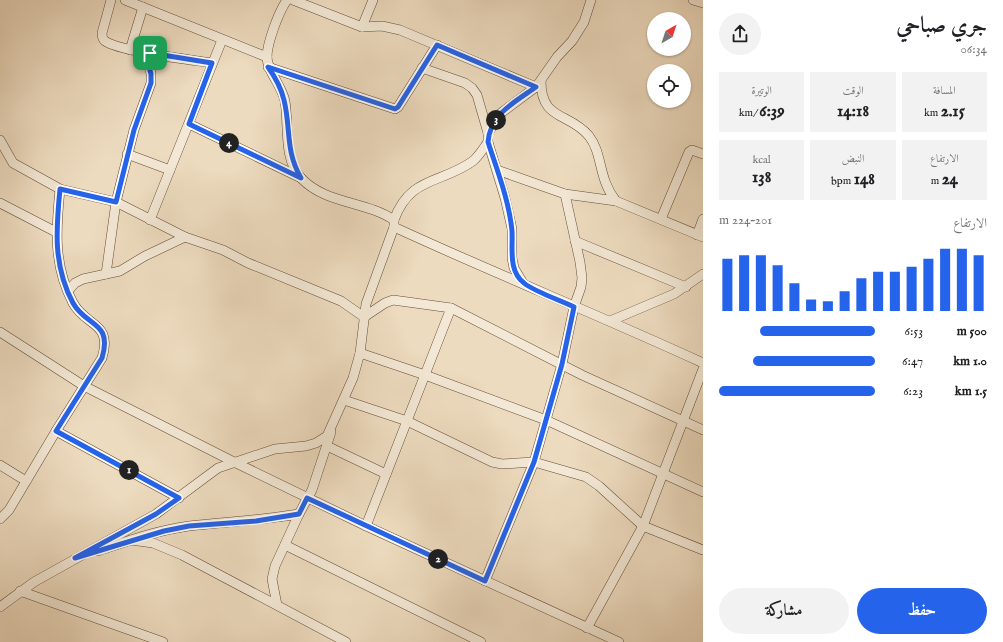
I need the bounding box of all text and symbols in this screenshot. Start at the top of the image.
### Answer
north arrow [647,12,691,56]
map controls [647,12,691,108]
text: جري صباحي [896,12,987,40]
button: share [719,13,761,55]
pin [133,36,167,70]
text: 06:34 [960,41,987,58]
icon: arrive [139,42,161,64]
button: locate [647,64,691,108]
text: الوتيرة [752,84,772,98]
text: الوقت [842,84,864,98]
text: المسافة [933,84,956,98]
text: 6:39 [759,101,785,122]
text: 14:18 [837,101,869,122]
text: 2.15 [941,101,965,122]
text: /km [739,106,759,120]
text: km [924,106,941,120]
pin: 3 [486,110,506,130]
text: 3 [494,113,498,127]
pin: 4 [219,133,239,153]
text: 4 [226,136,232,150]
text: النبض [842,152,864,166]
text: الارتفاع [930,152,959,166]
text: kcal [753,153,771,167]
text: 138 [752,167,771,188]
text: 148 [854,169,875,190]
text: 24 [942,169,958,190]
text: bpm [831,174,854,188]
text: m [931,174,942,188]
text: 201–224 m [719,212,772,229]
text: الارتفاع [953,215,987,232]
text: 6:53 [905,323,923,340]
text: 500 m [957,323,987,340]
text: 6:47 [902,353,923,370]
text: 1.0 km [953,353,987,370]
text: 6:23 [903,383,923,400]
text: 1.5 km [955,383,987,400]
pin: 1 [119,460,139,480]
text: 1 [127,463,131,477]
pin: 2 [428,549,448,569]
text: 2 [435,552,441,566]
button: مشاركة [719,588,849,634]
button: حفظ [857,588,987,634]

